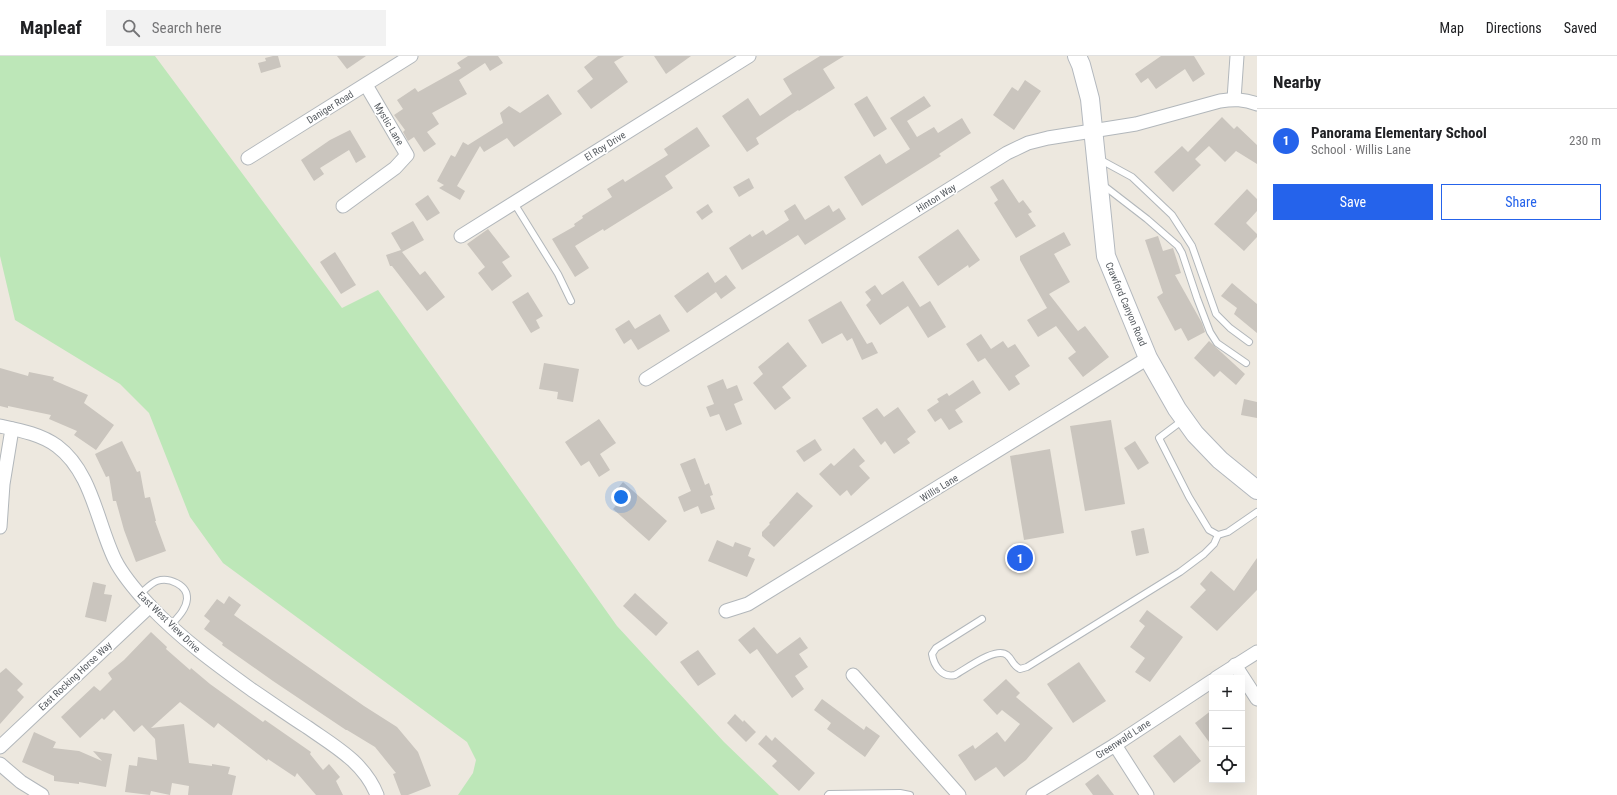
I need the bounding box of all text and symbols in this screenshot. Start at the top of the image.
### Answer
search box [106,10,386,46]
text: Mapleaf [20,16,82,39]
icon: search [120,17,142,39]
text: Search here [152,19,222,37]
text: Map [1440,20,1464,36]
text: Directions [1486,20,1542,36]
text: Saved [1564,20,1597,36]
text: Nearby [1273,72,1321,92]
street label: Daniger Road [305,88,355,126]
street label: Mystic Lane [372,101,406,147]
text: Panorama Elementary School [1311,124,1487,142]
street label: El Roy Drive [582,129,628,163]
text: 1 [1283,133,1289,148]
text: 230 m [1569,133,1601,148]
text: School · Willis Lane [1311,142,1411,157]
street label: Hinton Way [914,181,958,215]
button: Save [1273,184,1433,220]
button: Share [1441,184,1601,220]
street label: Crawford Canyon Road [1103,261,1149,348]
street label: Willis Lane [918,472,960,504]
your location [611,487,631,507]
pin: 1 [1007,543,1033,573]
street label: East West View Drive [135,589,203,655]
street label: East Rocking Horse Way [36,639,114,713]
map controls [1209,675,1245,783]
button: + [1209,675,1245,711]
button: − [1209,711,1245,747]
street label: Greenwald Lane [1094,717,1153,761]
button: locate [1209,747,1245,783]

